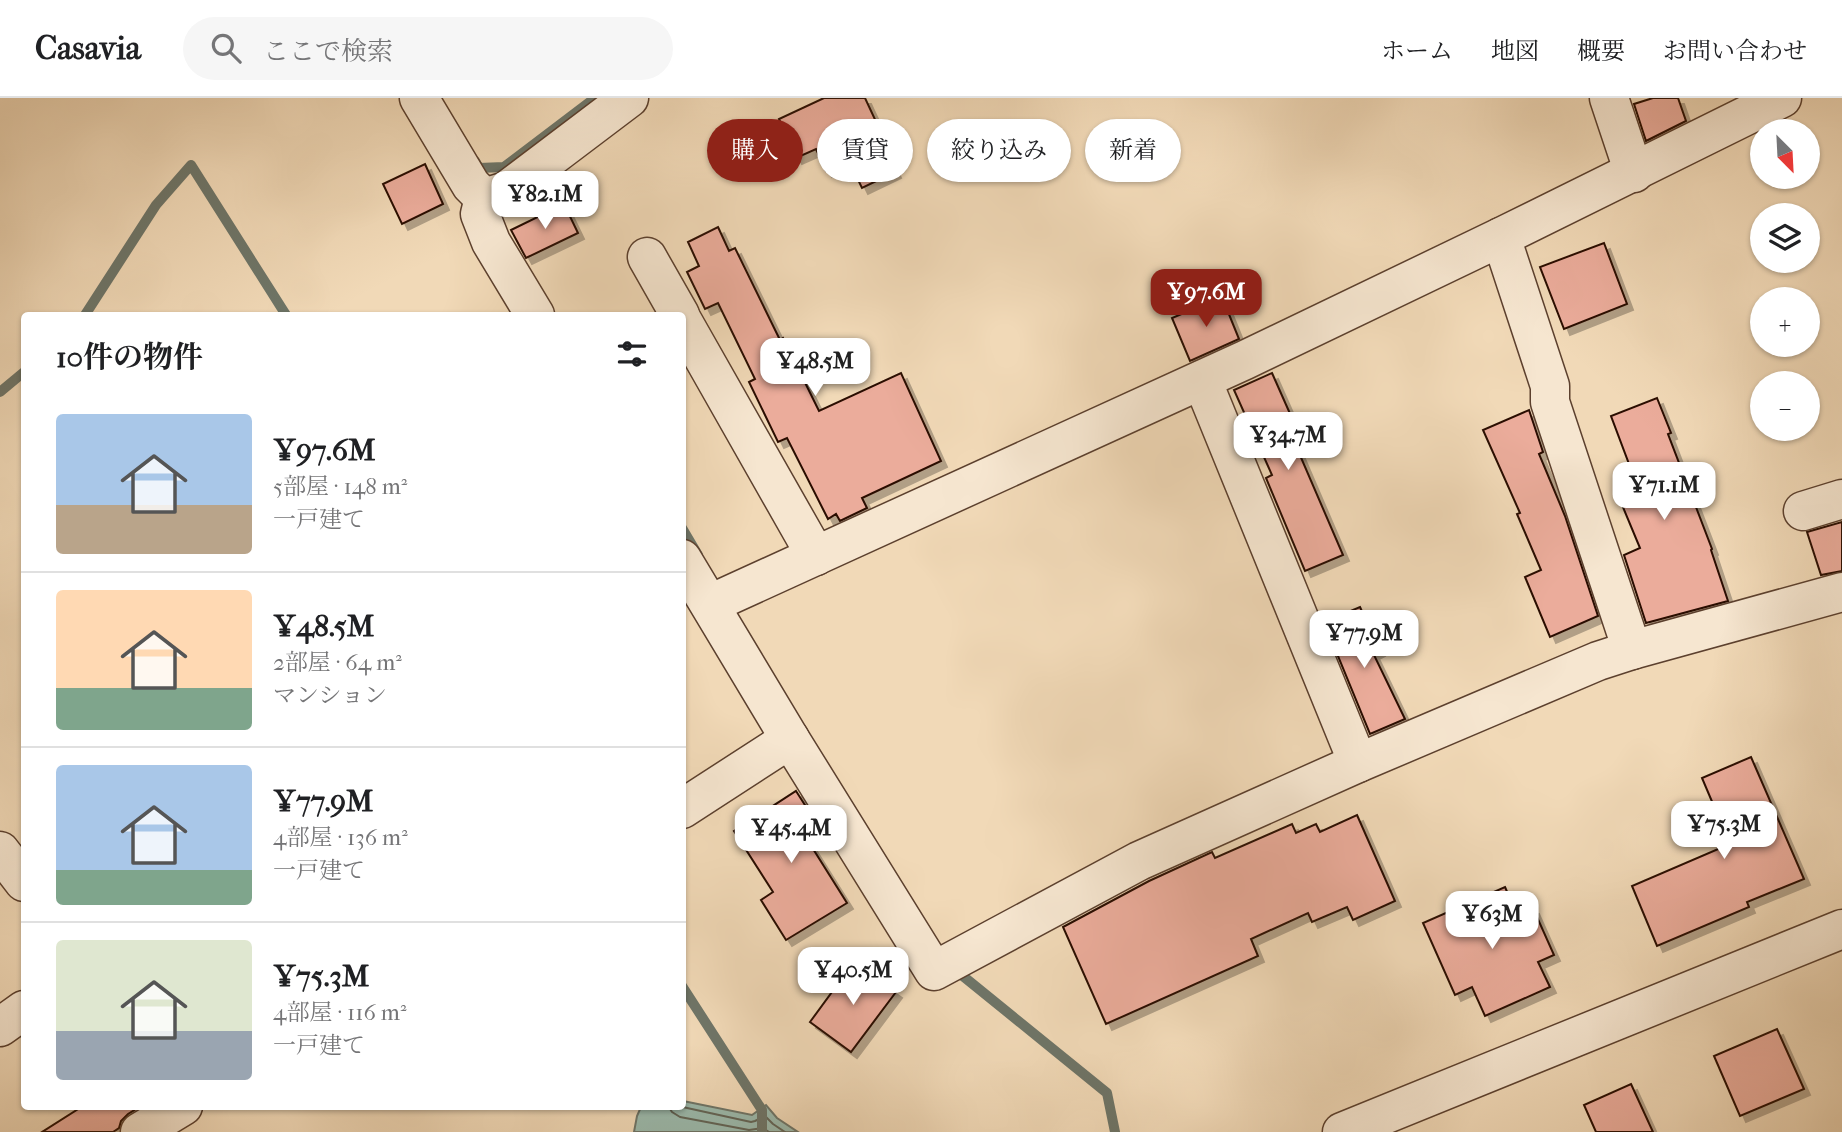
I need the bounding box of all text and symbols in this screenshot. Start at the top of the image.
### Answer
search box [183,17,673,80]
text: Casavia [35,29,141,68]
icon: search [207,29,245,67]
text: ここで検索 [263,36,393,67]
text: ホーム [1381,37,1453,65]
text: 地図 [1491,37,1539,65]
text: 概要 [1577,37,1625,65]
text: お問い合わせ [1663,37,1807,65]
chip: 購入 [707,119,803,182]
chip: 賃貸 [817,119,913,182]
chip: 絞り込み [927,119,1071,182]
chip: 新着 [1085,119,1181,182]
north arrow [1750,119,1820,189]
map controls [1750,119,1820,441]
pin: ¥82.1M [488,172,602,231]
text: ¥82.1M [508,180,582,207]
button: layers [1750,203,1820,273]
pin: ¥97.6M [1149,270,1263,329]
text: ¥97.6M [1167,278,1245,305]
button: + [1750,287,1820,357]
icon: filters [613,335,651,373]
pin: ¥48.5M [758,338,872,398]
text: 10件の物件 [56,340,203,375]
text: ¥48.5M [776,347,854,374]
button: − [1750,371,1820,441]
pin: ¥34.7M [1231,412,1345,472]
text: ¥34.7M [1250,421,1326,448]
text: ¥97.6M [273,433,376,468]
icon: home [112,442,196,526]
pin: ¥71.1M [1607,462,1721,522]
text: ¥71.1M [1629,471,1699,498]
text: 5部屋 · 148 m² [273,473,407,500]
text: 一戸建て [273,506,365,533]
text: ¥48.5M [273,609,374,644]
pin: ¥77.9M [1307,610,1421,670]
icon: home [112,618,196,702]
text: ¥77.9M [1326,619,1402,646]
text: 2部屋 · 64 m² [273,649,402,676]
text: マンション [273,682,387,709]
text: ¥77.9M [273,784,373,819]
icon: home [112,793,196,877]
pin: ¥75.3M [1667,802,1781,861]
pin: ¥45.4M [734,806,848,865]
text: ¥75.3M [1687,810,1761,837]
text: ¥45.4M [751,814,831,841]
text: 4部屋 · 136 m² [273,824,408,851]
text: 一戸建て [273,857,365,884]
pin: ¥63M [1451,892,1533,951]
text: ¥63M [1462,900,1522,927]
pin: ¥40.5M [796,948,910,1007]
text: ¥40.5M [814,956,892,983]
text: ¥75.3M [273,959,369,994]
icon: home [112,968,196,1052]
text: 4部屋 · 116 m² [273,999,406,1026]
text: 一戸建て [273,1032,365,1059]

